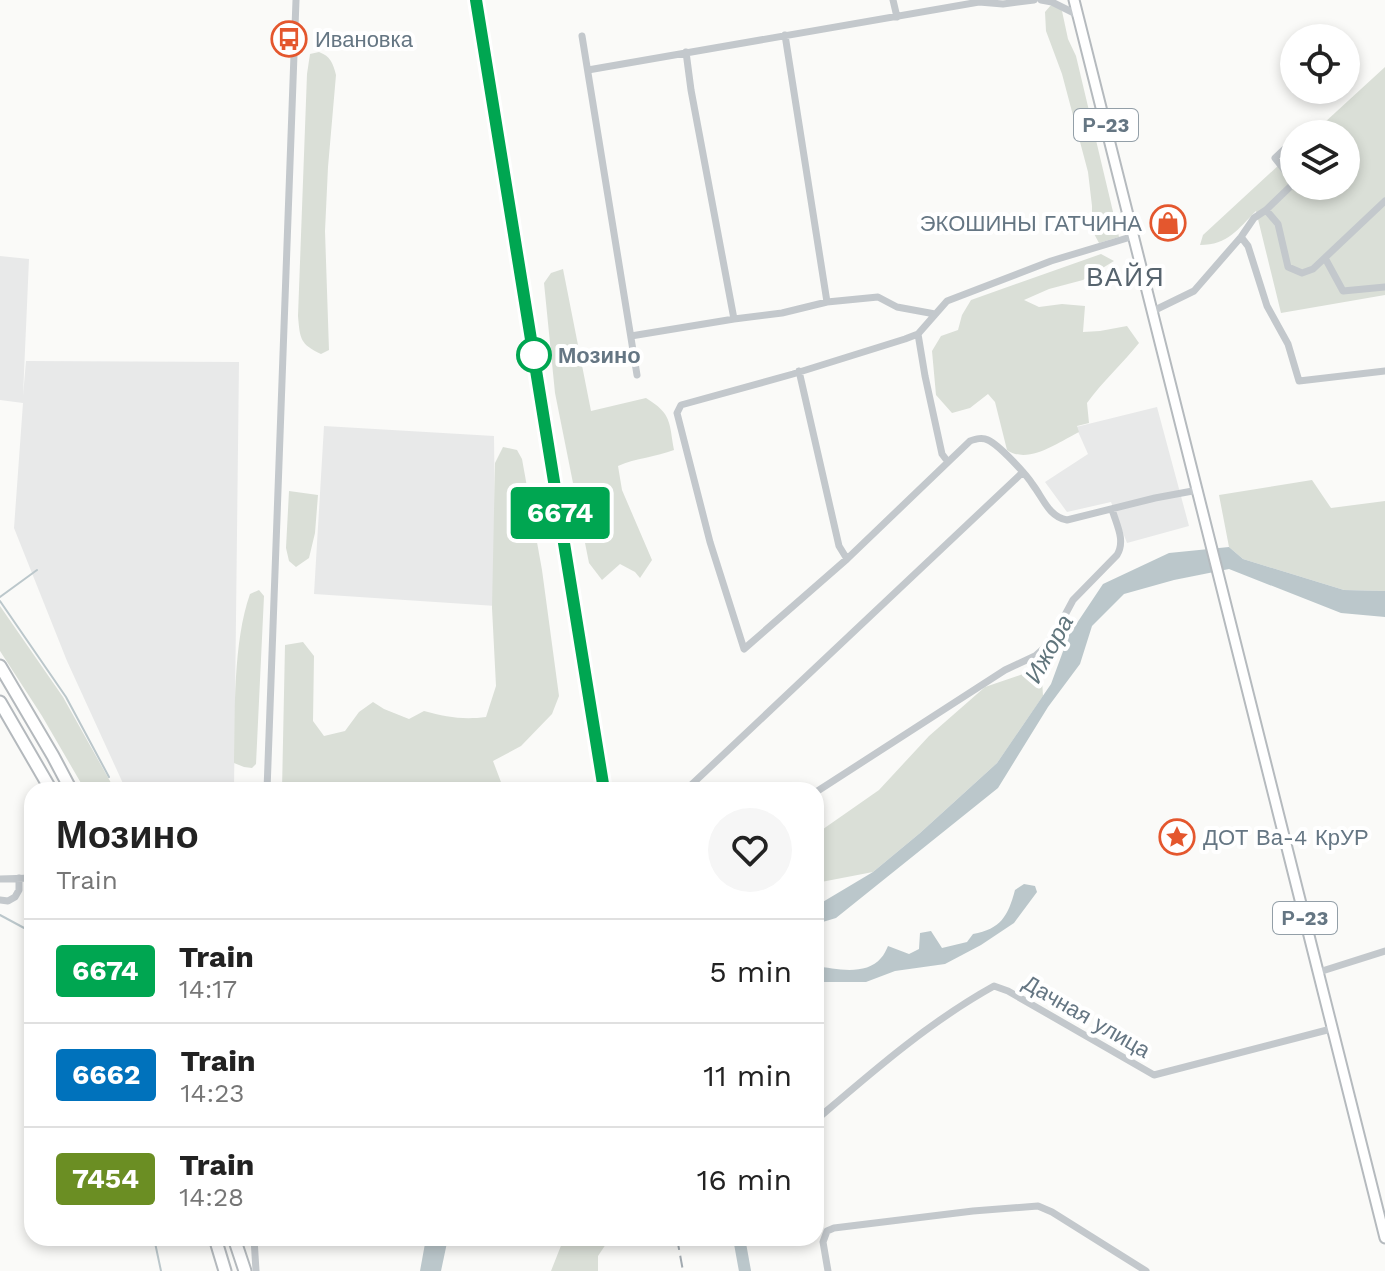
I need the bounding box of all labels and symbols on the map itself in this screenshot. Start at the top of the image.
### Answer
bus stop icon: Ивановка [270,20,308,58]
place label: Ивановка [315,27,414,52]
road number: Р-23 [1074,109,1138,141]
shop icon: ЭКОШИНЫ ГАТЧИНА [1149,204,1187,242]
place label: ЭКОШИНЫ ГАТЧИНА [920,211,1142,236]
district label: ВАЙЯ [1086,262,1166,292]
marker: Мозино [517,338,551,372]
place label: Мозино [558,343,641,368]
line badge: 6674 [504,487,616,539]
water label: Ижора [1019,610,1079,688]
place icon: ДОТ Ва-4 КрУР [1158,818,1196,856]
place label: ДОТ Ва-4 КрУР [1203,825,1369,850]
road number: Р-23 [1273,902,1337,934]
street label: Дачная улица [1019,970,1155,1063]

